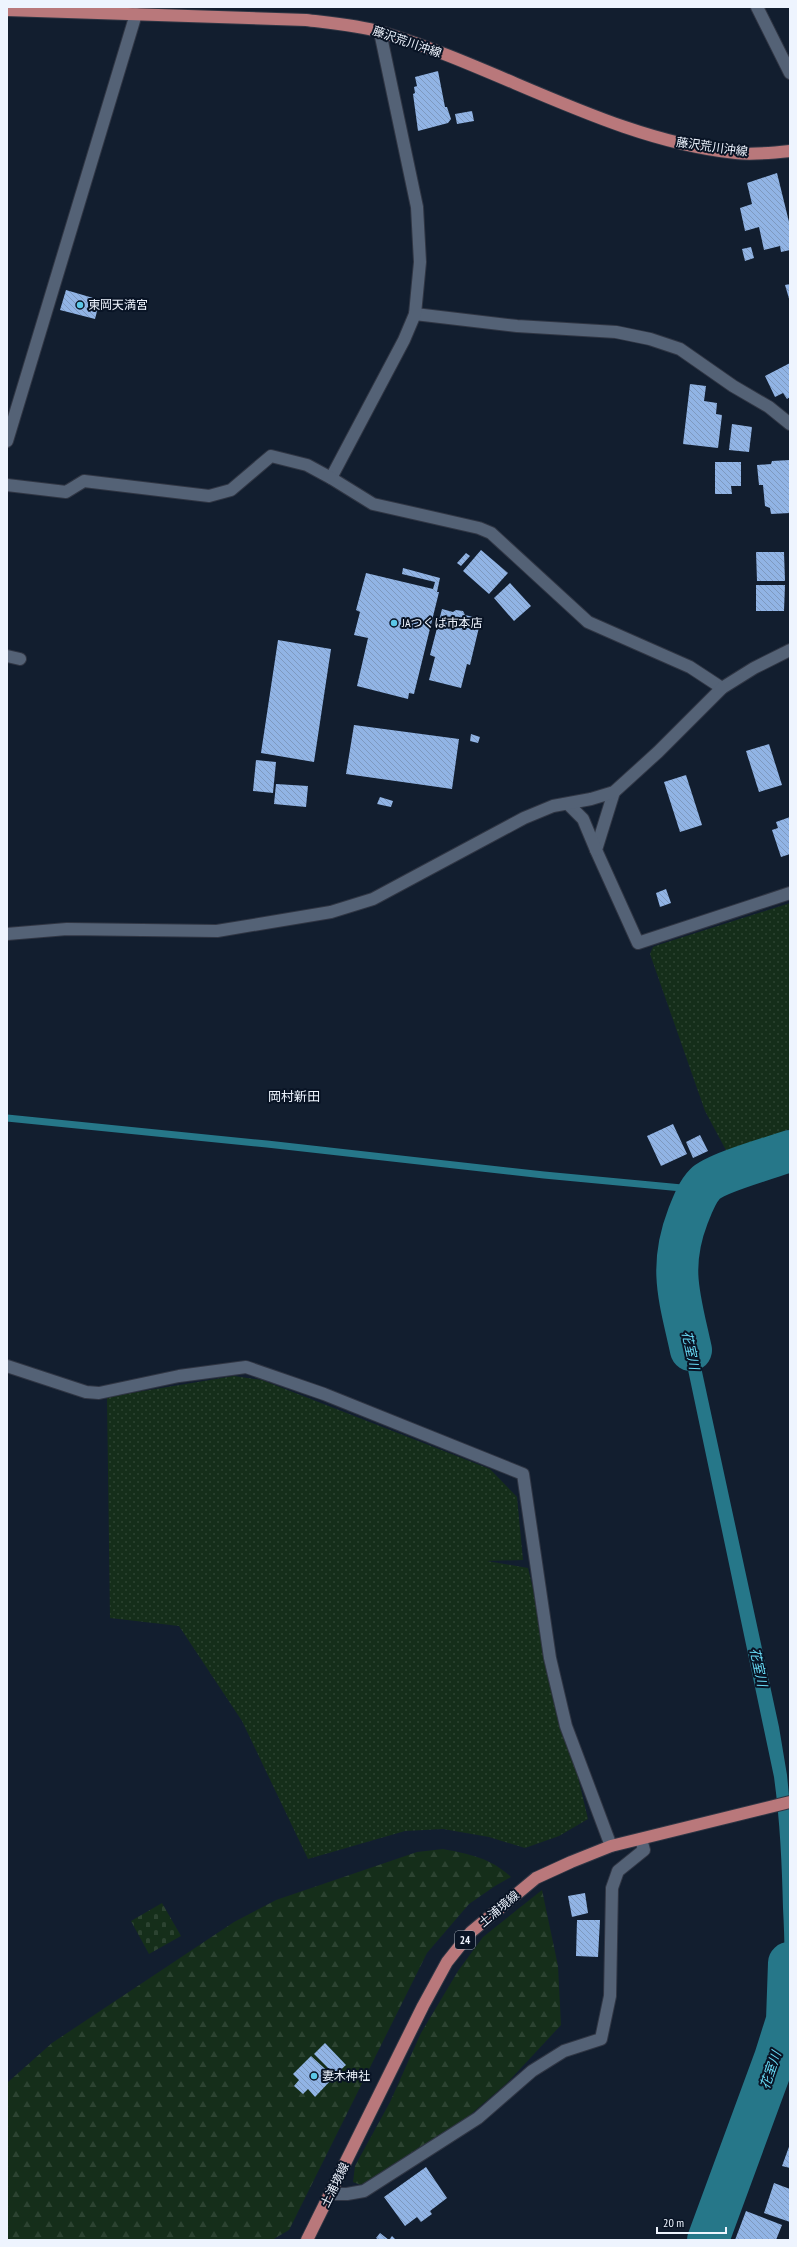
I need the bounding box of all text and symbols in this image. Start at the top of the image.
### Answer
street label: 藤沢荒川沖線 [371,23,444,60]
street label: 藤沢荒川沖線 [675,134,749,159]
place label: 東岡天満宮 [88,297,148,312]
marker: 東岡天満宮 [75,300,85,310]
place label: JAつくば市本店 [401,615,483,630]
marker: JAつくば市本店 [389,618,399,628]
district label: 岡村新田 [268,1088,320,1105]
water label: 花室川 [678,1329,703,1373]
water label: 花室川 [746,1646,771,1690]
street label: 土浦境線 [475,1887,522,1930]
road number: 24 [455,1931,475,1949]
water label: 花室川 [756,2047,786,2091]
place label: 妻木神社 [322,2068,370,2083]
marker: 妻木神社 [309,2071,319,2081]
street label: 土浦境線 [317,2160,352,2210]
scale bar [657,2209,726,2235]
text: 20 m [663,2215,684,2230]

